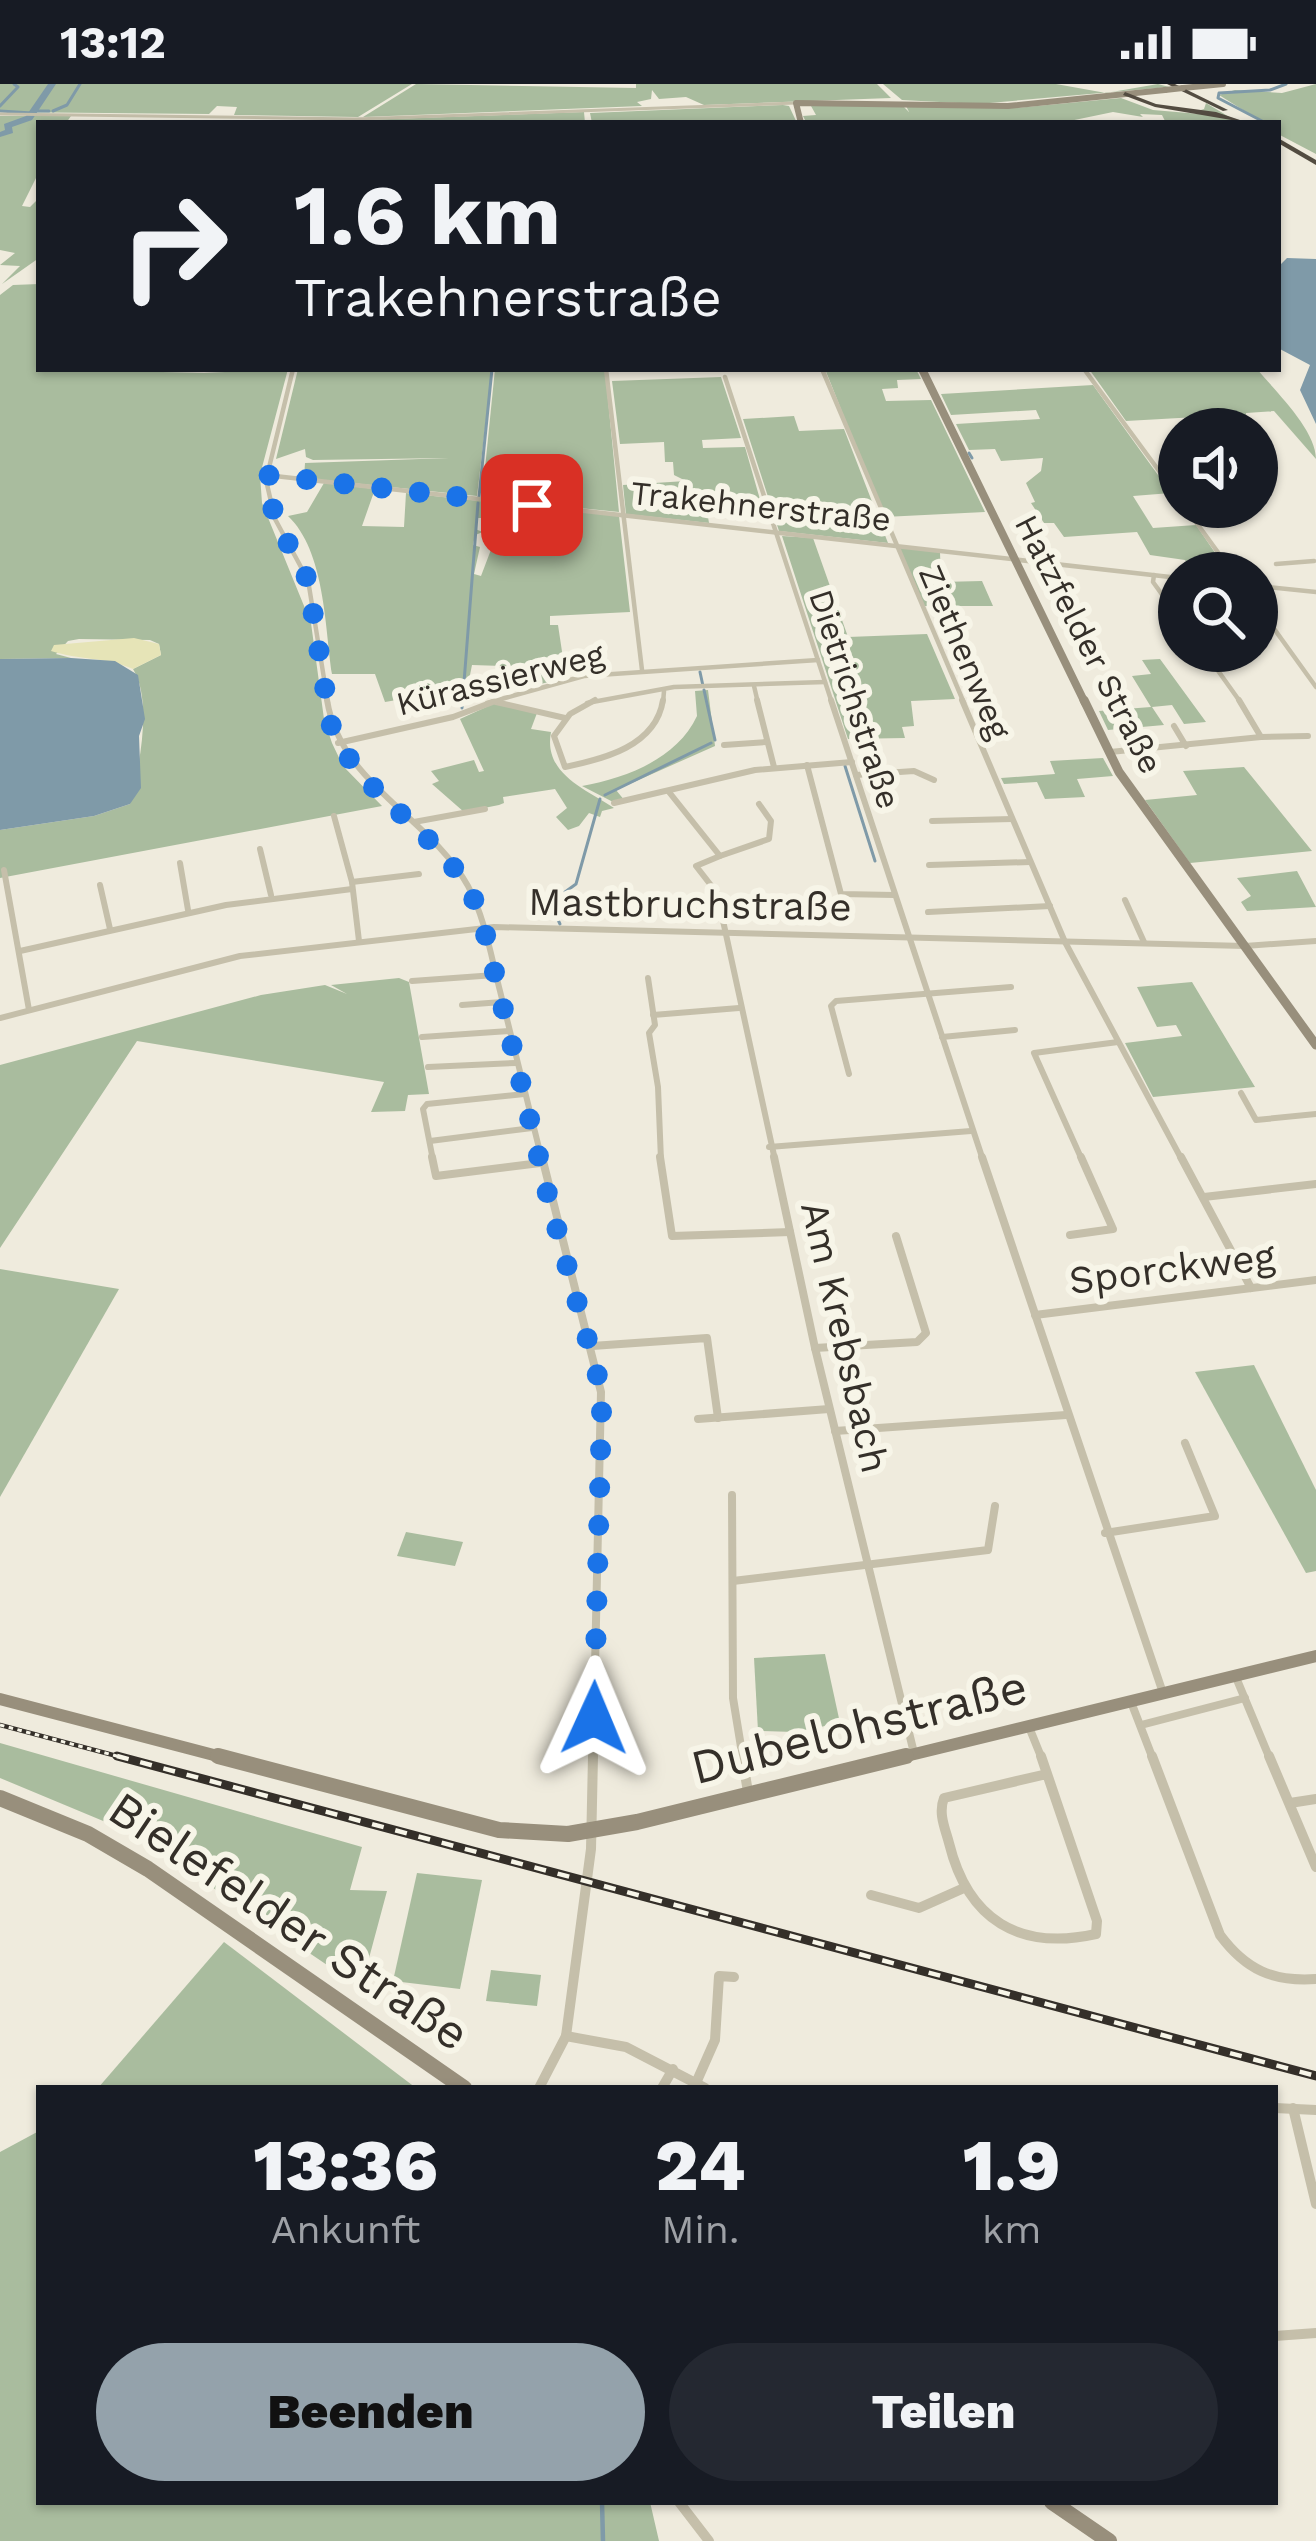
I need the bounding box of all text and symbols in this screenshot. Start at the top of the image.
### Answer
text: 13:12 [60,16,166,69]
text: 1.6 km [294,166,561,264]
icon: right [96,168,252,324]
text: Trakehnerstraße [294,266,722,329]
map controls [1158,408,1278,672]
button: sound [1158,408,1278,528]
pin [481,454,583,556]
icon: arrive [499,472,565,538]
street label: Trakehnerstraße [629,473,893,539]
street label: Hatzfelder Straße [1007,508,1171,780]
button: search [1158,552,1278,672]
street label: Ziethenweg [911,559,1019,745]
street label: Dietrichstraße [801,584,909,814]
street label: Kürassierweg [392,634,608,724]
street label: Mastbruchstraße [528,879,852,929]
street label: Am Krebsbach [792,1197,898,1477]
street label: Sporckweg [1066,1233,1278,1303]
position arrow [531,1655,657,1781]
street label: Dubelohstraße [685,1658,1033,1796]
street label: Bielefelder Straße [98,1780,480,2062]
text: 13:36 [253,2123,438,2207]
text: 24 [655,2123,745,2207]
text: 1.9 [963,2123,1061,2207]
text: Ankunft [271,2207,420,2252]
text: Min. [661,2207,739,2252]
text: km [982,2207,1041,2252]
button: Beenden [96,2343,645,2481]
button: Teilen [669,2343,1218,2481]

